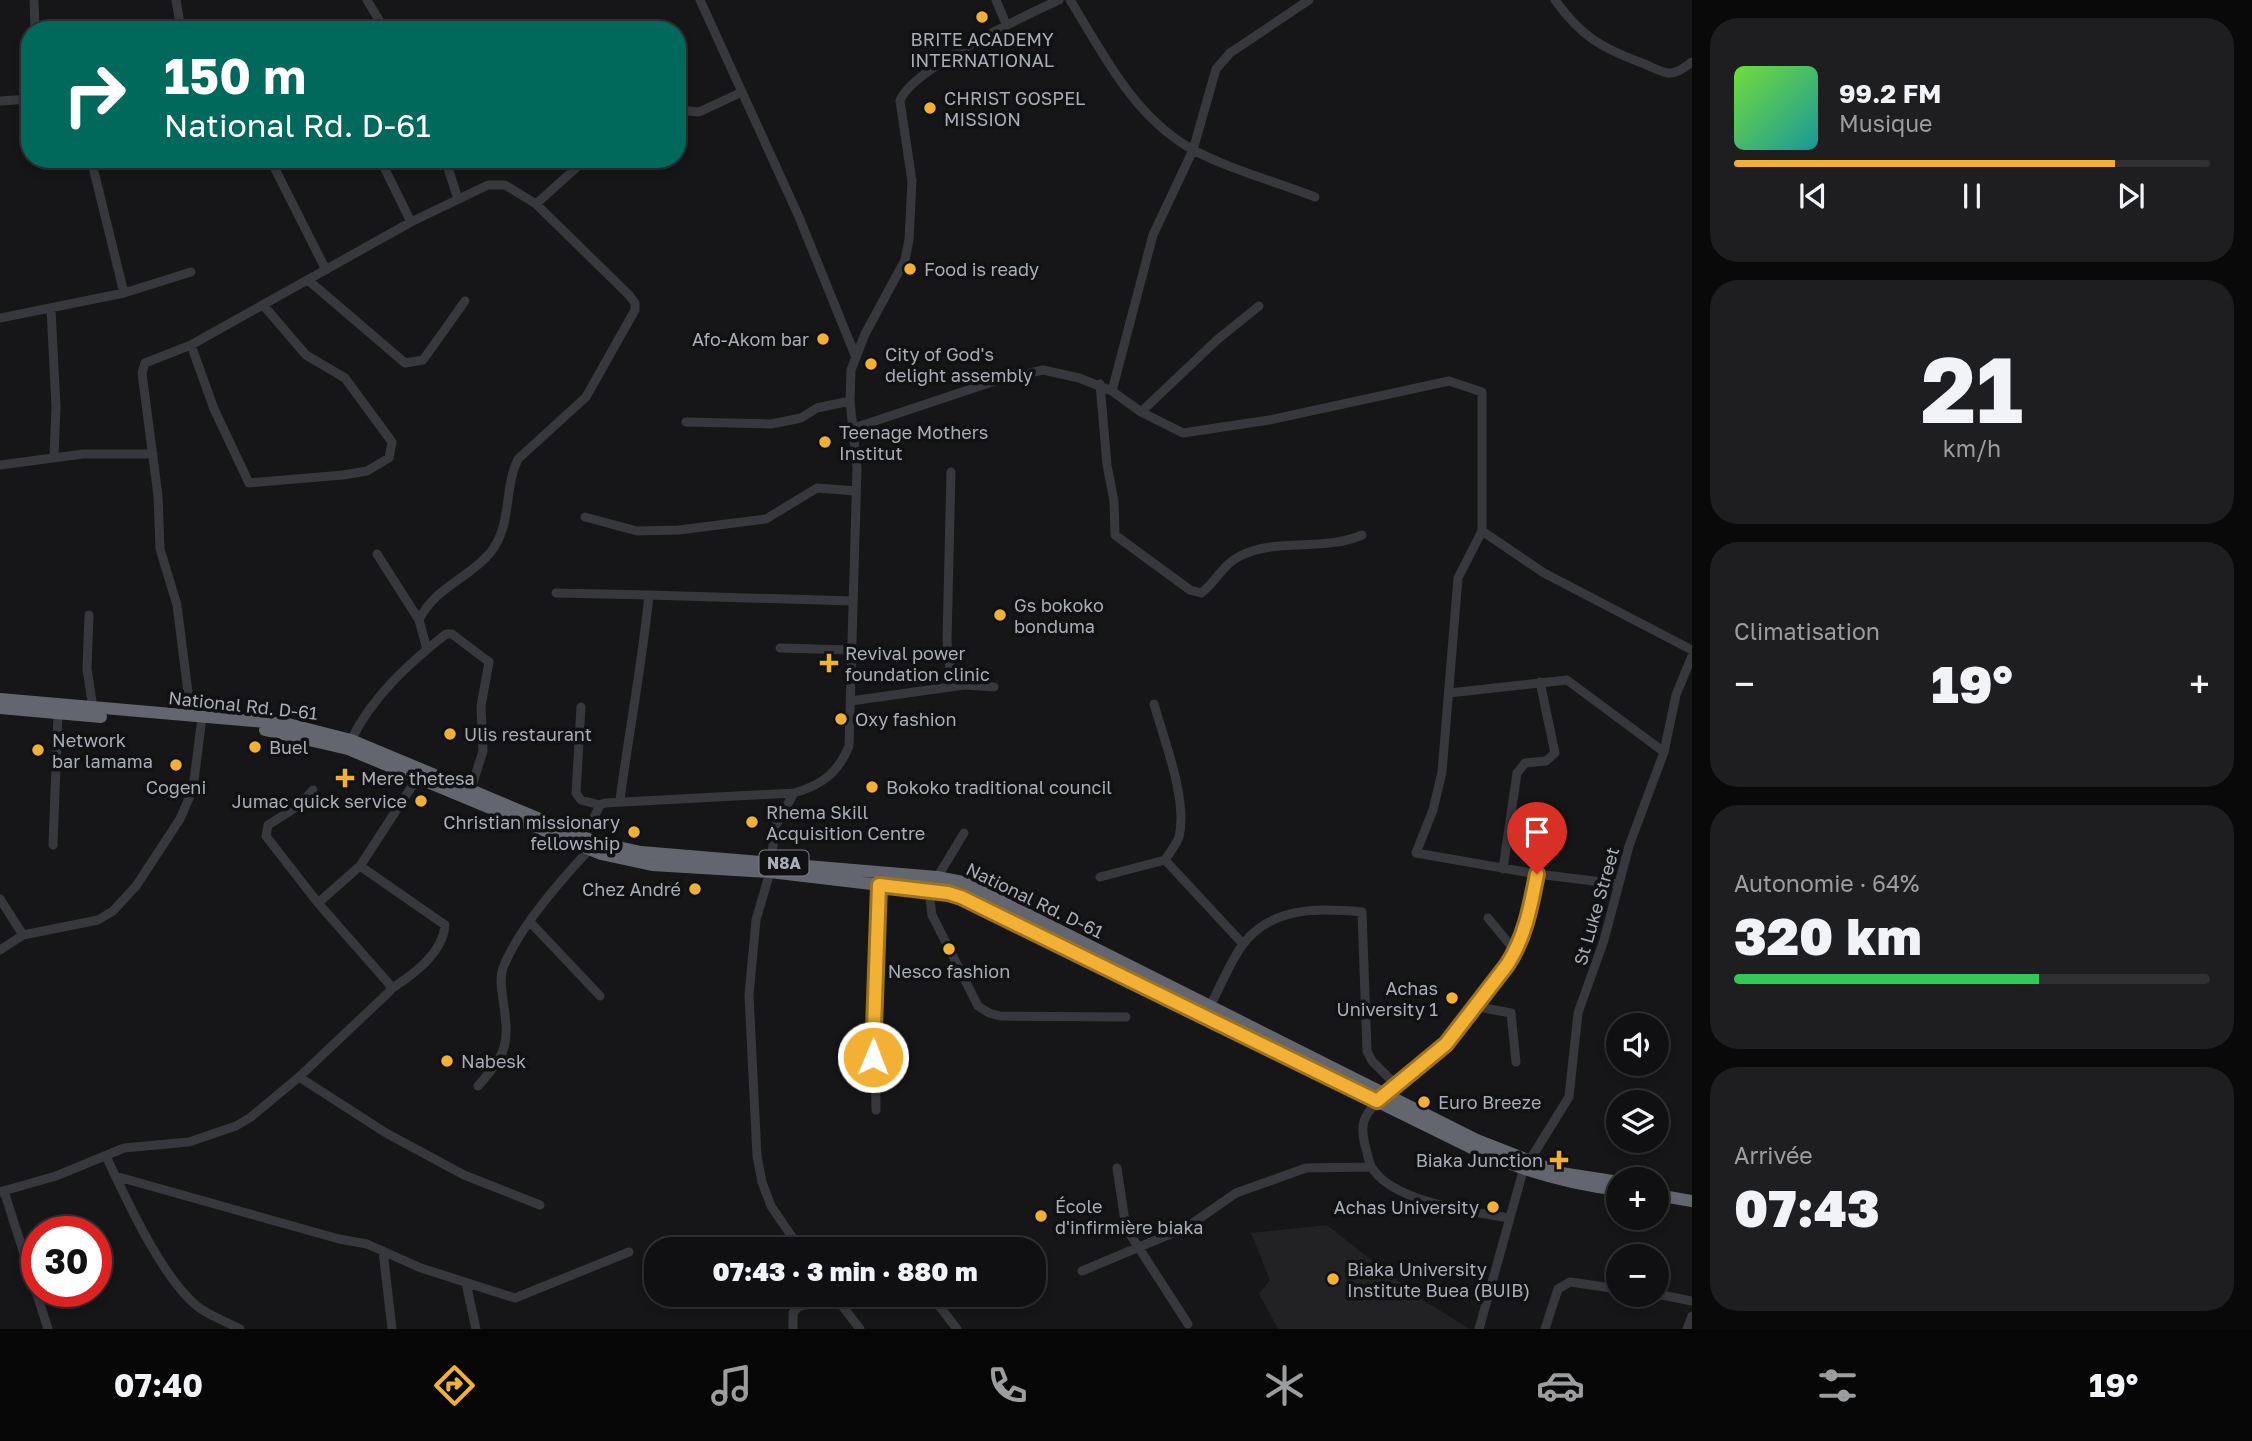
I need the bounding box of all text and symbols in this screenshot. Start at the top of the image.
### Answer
marker: BRITE ACADEMY INTERNATIONAL [974,9,990,25]
place label: BRITE ACADEMY INTERNATIONAL [910,28,1054,71]
text: 150 m [164,46,306,105]
icon: right [49,49,140,140]
text: 99.2 FM [1839,78,1941,109]
place label: CHRIST GOSPEL MISSION [944,87,1085,130]
marker: CHRIST GOSPEL MISSION [922,100,938,116]
text: National Rd. D-61 [164,106,431,144]
text: Musique [1839,109,1932,137]
icon: previous [1794,177,1832,215]
icon: pause [1953,177,1991,215]
icon: next [2112,177,2150,215]
place label: Food is ready [924,258,1039,280]
marker: Food is ready [902,261,918,277]
place label: Afo-Akom bar [692,328,809,350]
marker: Afo-Akom bar [815,331,831,347]
text: 21 [1921,334,2023,443]
place label: City of God's delight assembly [885,343,1033,386]
marker: City of God's delight assembly [863,356,879,372]
place label: Teenage Mothers Institut [839,421,988,464]
marker: Teenage Mothers Institut [817,434,833,450]
text: km/h [1943,434,2001,462]
place label: Gs bokoko bonduma [1014,594,1104,637]
marker: Gs bokoko bonduma [992,607,1008,623]
text: Climatisation [1734,617,1880,645]
place label: Revival power foundation clinic [845,642,990,685]
text: 19° [1931,652,2013,714]
marker: Revival power foundation clinic [819,653,839,673]
text: − [1734,661,1755,706]
text: + [2189,661,2210,706]
street label: National Rd. D-61 [167,686,319,724]
place label: Oxy fashion [855,708,956,730]
marker: Oxy fashion [833,711,849,727]
place label: Ulis restaurant [464,723,592,745]
marker: Ulis restaurant [442,726,458,742]
place label: Network bar lamama [52,729,153,772]
place label: Buel [269,736,308,758]
marker: Buel [247,739,263,755]
marker: Network bar lamama [30,742,46,758]
marker: Cogeni [168,757,184,773]
place label: Mere thetesa [361,767,475,789]
marker: Mere thetesa [335,768,355,788]
place label: Cogeni [146,776,206,798]
place label: Bokoko traditional council [886,776,1112,798]
marker: Bokoko traditional council [864,779,880,795]
place label: Jumac quick service [232,790,407,812]
marker: Jumac quick service [413,793,429,809]
place label: Rhema Skill Acquisition Centre [766,801,925,844]
pin [1507,802,1567,874]
place label: Christian missionary fellowship [443,811,620,854]
icon: arrive [1518,813,1556,851]
marker: Rhema Skill Acquisition Centre [744,814,760,830]
marker: Christian missionary fellowship [626,824,642,840]
street label: St Luke Street [1569,844,1623,968]
road number: N8A [760,850,808,876]
street label: National Rd. D-61 [963,857,1108,943]
text: Autonomie · 64% [1734,869,1919,897]
place label: Chez André [582,878,681,900]
marker: Chez André [687,881,703,897]
text: 320 km [1734,904,1922,966]
marker: Nesco fashion [941,941,957,957]
place label: Nesco fashion [888,960,1010,982]
place label: Achas University 1 [1337,977,1438,1020]
marker: Achas University 1 [1444,990,1460,1006]
map controls [1606,1013,1669,1307]
button: sound [1606,1013,1669,1076]
position arrow [836,1020,910,1094]
place label: Nabesk [461,1050,526,1072]
marker: Nabesk [439,1053,455,1069]
button: layers [1606,1090,1669,1153]
place label: Euro Breeze [1438,1091,1541,1113]
marker: Euro Breeze [1416,1094,1432,1110]
text: Arrivée [1734,1141,1813,1169]
place label: Biaka Junction [1416,1149,1543,1171]
marker: Biaka Junction [1549,1150,1569,1170]
button: + [1606,1167,1669,1230]
text: 07:43 [1734,1176,1880,1238]
place label: École d'infirmière biaka [1055,1195,1204,1238]
place label: Achas University [1334,1196,1479,1218]
marker: Achas University [1485,1199,1501,1215]
marker: École d'infirmière biaka [1033,1208,1049,1224]
speed limit sign: 30 [21,1216,112,1307]
button: − [1606,1244,1669,1307]
text: 07:43 · 3 min · 880 m [712,1256,978,1287]
place label: Biaka University Institute Buea (BUIB) [1347,1258,1530,1301]
marker: Biaka University Institute Buea (BUIB) [1325,1271,1341,1287]
icon: directions [430,1361,479,1410]
icon: music [707,1361,756,1410]
icon: phone [983,1361,1032,1410]
icon: climate [1260,1361,1309,1410]
icon: car [1536,1361,1585,1410]
icon: filters [1813,1361,1862,1410]
text: 07:40 [114,1366,203,1404]
text: 19° [2089,1366,2138,1404]

